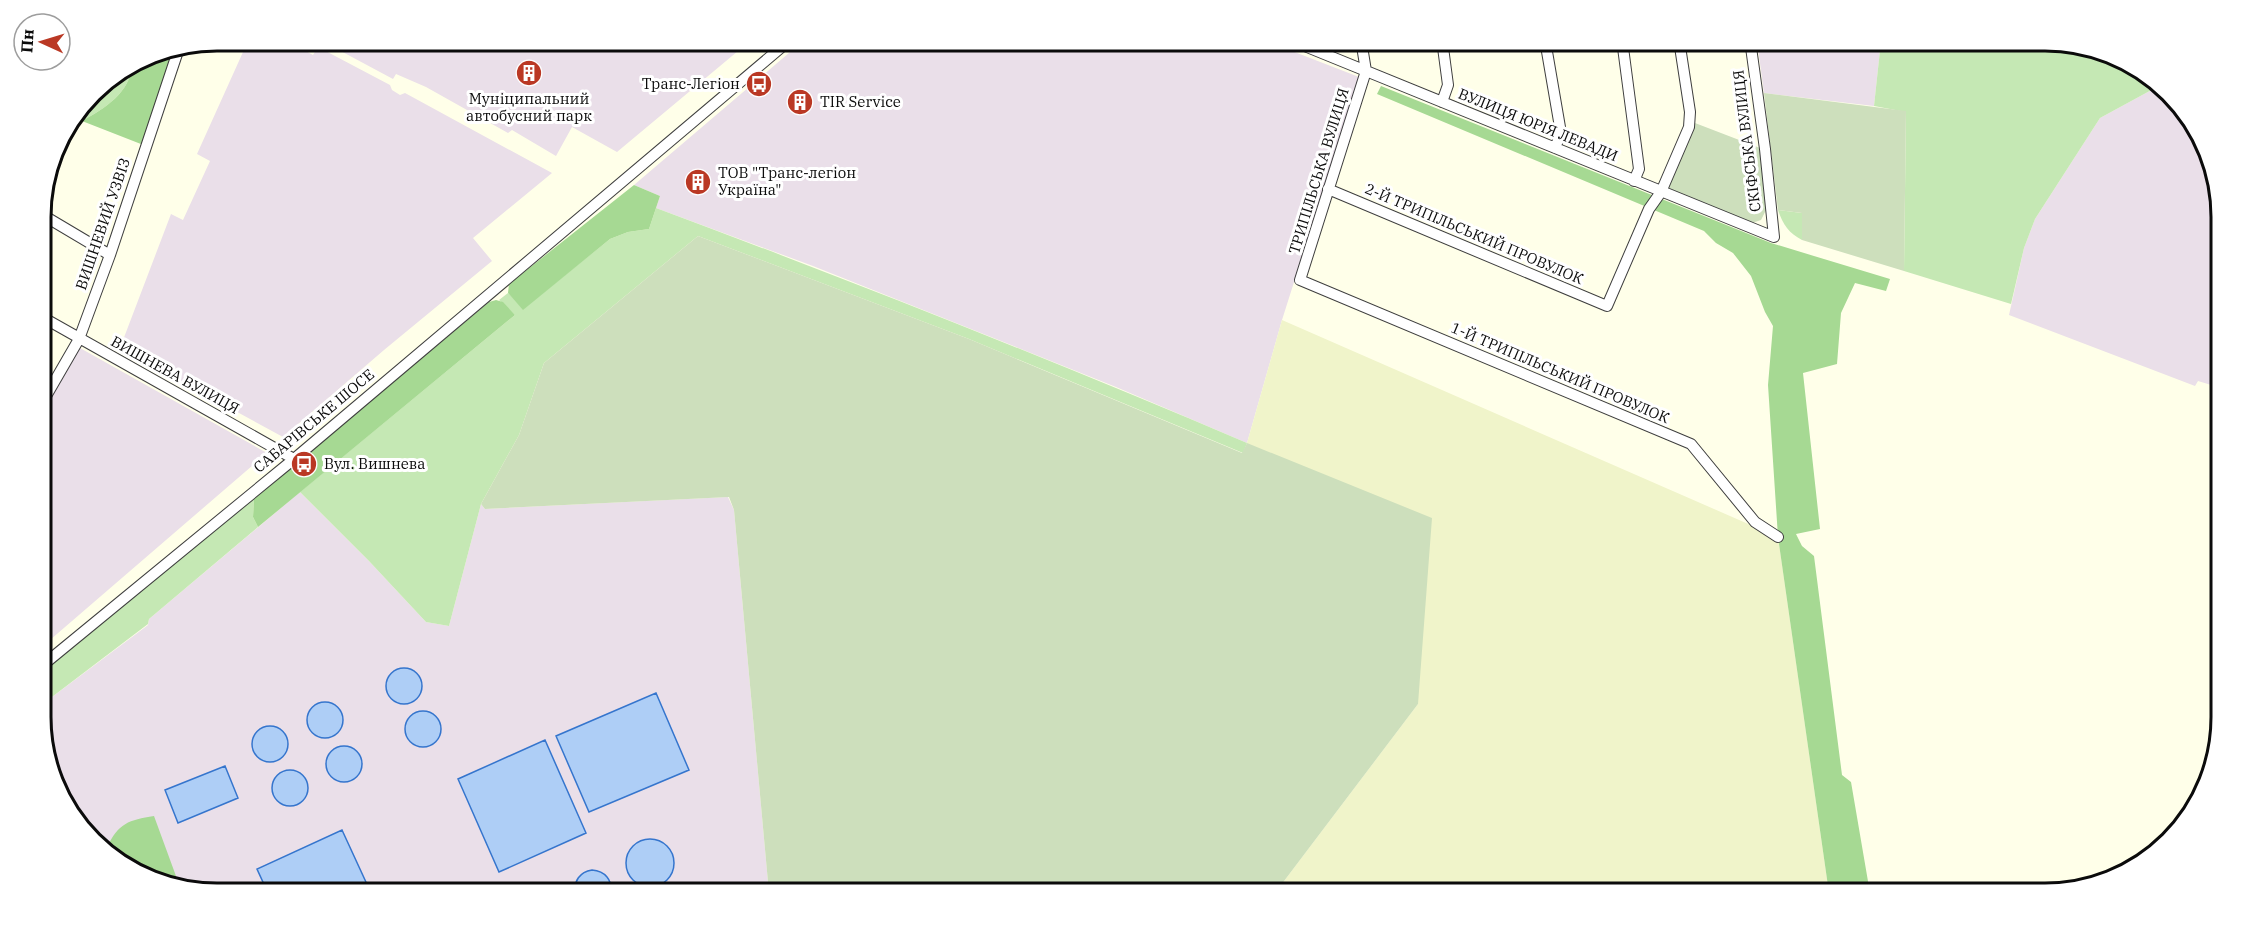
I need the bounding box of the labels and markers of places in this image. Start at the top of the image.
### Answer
building icon: Муніципальний автобусний парк [514,58,544,88]
bus stop icon: Транс-Легіон [744,69,774,99]
place label: Транс-Легіон [642,74,740,93]
building icon: TIR Service [785,87,815,117]
place label: Муніципальний автобусний парк [466,89,592,125]
place label: TIR Service [820,92,901,111]
place label: ТОВ "Транс-легіон Україна" [718,163,856,199]
building icon: ТОВ "Транс-легіон Україна" [683,167,713,197]
bus stop icon: Вул. Вишнева [289,449,319,479]
place label: Вул. Вишнева [324,454,426,473]

